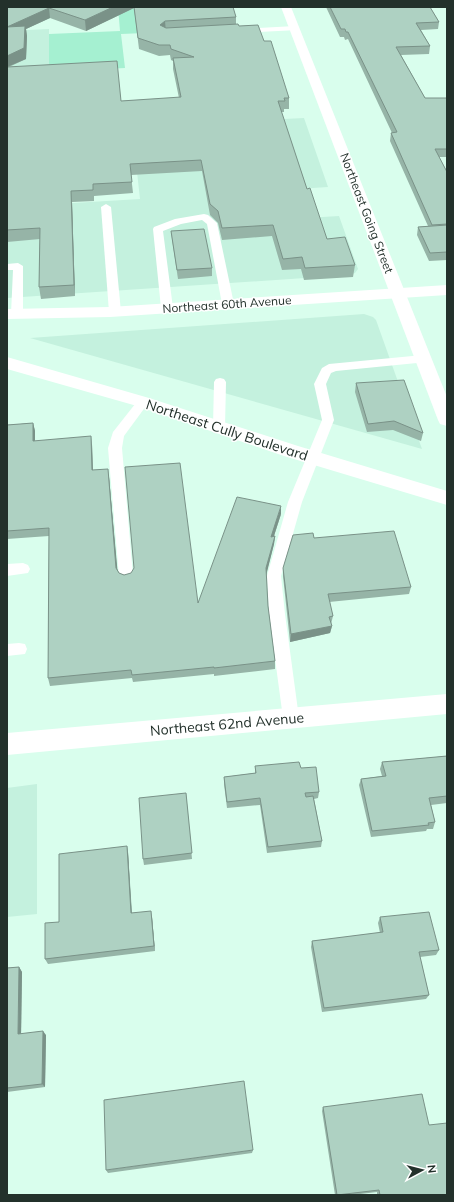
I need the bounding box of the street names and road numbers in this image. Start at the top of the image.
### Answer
street label: Northeast Going Street [337,151,397,275]
street label: Northeast 60th Avenue [162,292,292,316]
street label: Northeast Cully Boulevard [144,395,310,465]
street label: Northeast 62nd Avenue [149,708,305,740]

